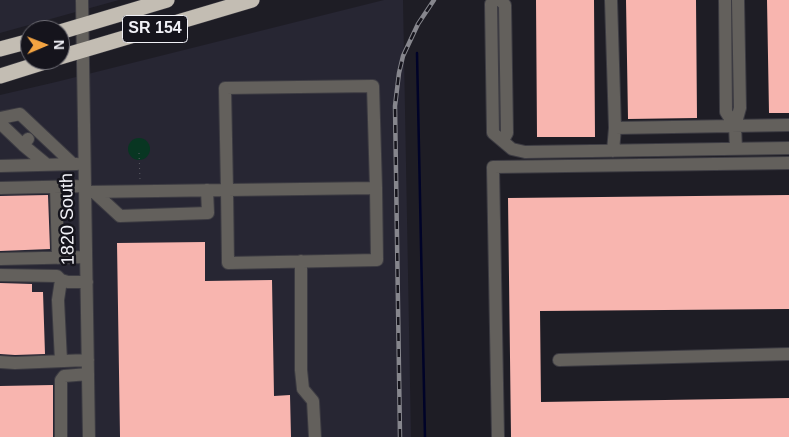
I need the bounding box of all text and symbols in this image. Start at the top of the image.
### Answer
road number: SR 154 [122,15,188,42]
north arrow [20,20,70,70]
text: N [51,40,67,50]
street label: 1820 South [56,173,80,265]

